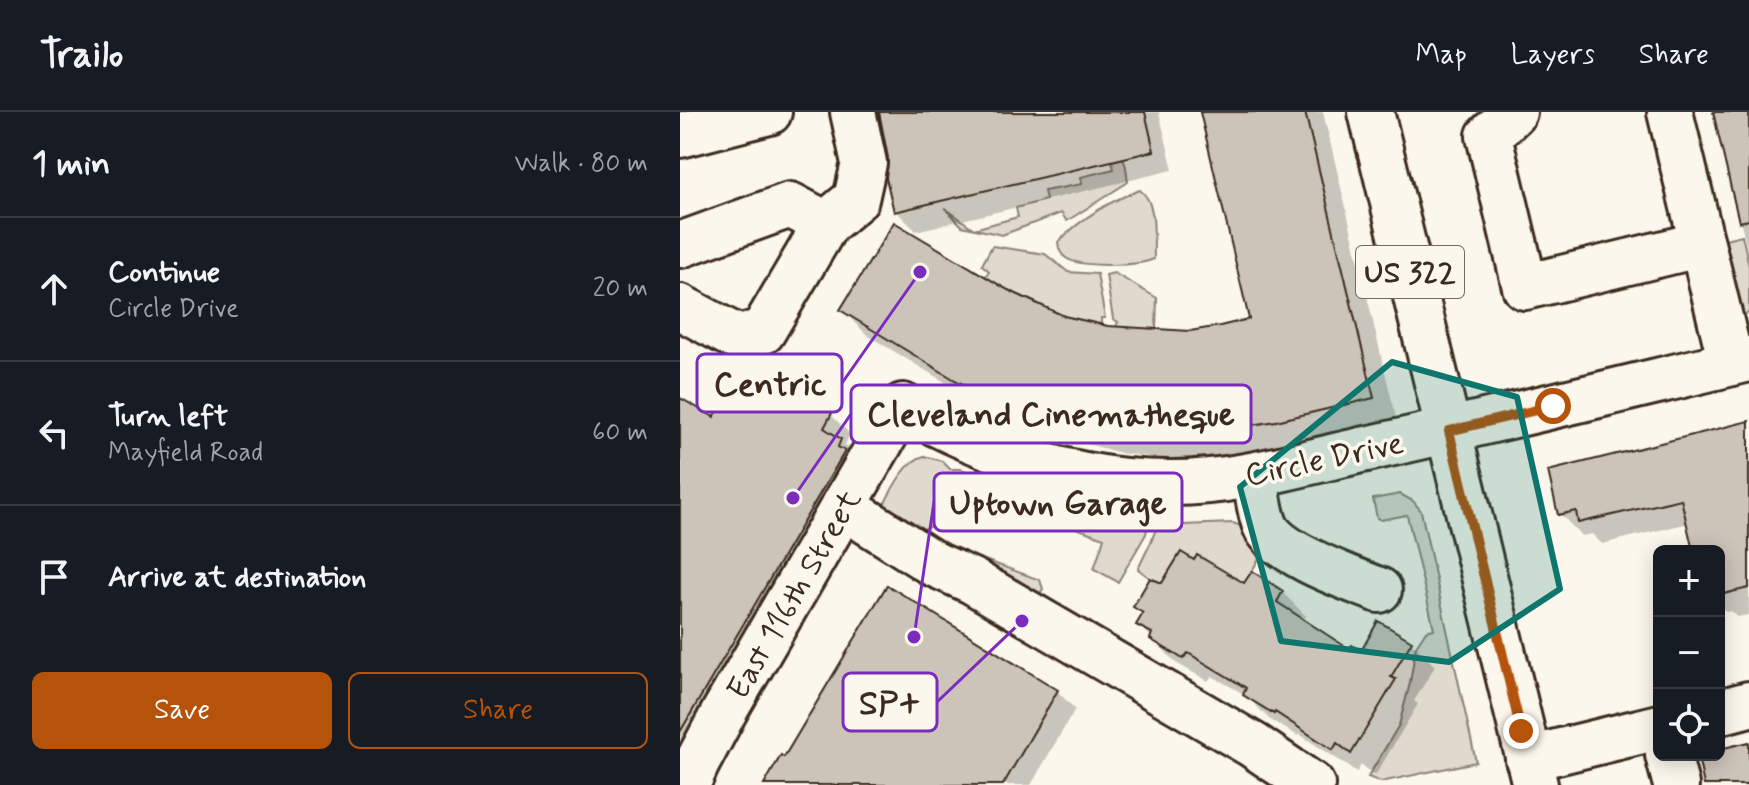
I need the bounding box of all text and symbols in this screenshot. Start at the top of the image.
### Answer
text: Trailo [40,31,123,80]
text: Map [1416,37,1467,74]
text: Layers [1511,37,1595,74]
text: Share [1639,37,1709,74]
text: 1 min [32,142,110,187]
text: Walk · 80 m [515,147,648,181]
road number: US 322 [1356,246,1464,298]
text: Continue [108,253,220,292]
icon: ahead [32,267,76,311]
text: 20 m [593,272,648,306]
text: Circle Drive [108,292,239,326]
callout: Centric [697,354,842,412]
text: Centric [714,363,827,408]
callout: Cleveland Cinematheque [851,385,1251,443]
route start [1535,388,1571,424]
text: Cleveland Cinematheque [867,393,1235,438]
text: Turn left [108,397,228,436]
icon: left [32,411,76,455]
text: 60 m [592,416,648,450]
street label: Circle Drive [1241,423,1407,497]
text: Mayfield Road [108,436,263,470]
callout: Uptown Garage [934,473,1182,531]
street label: East 116th Street [718,482,872,707]
text: Uptown Garage [950,482,1166,527]
map controls [1653,545,1725,761]
button: + [1653,545,1725,617]
icon: arrive [32,555,76,599]
text: Arrive at destination [108,558,366,597]
button: − [1653,617,1725,689]
button: Save [32,672,332,749]
button: Share [348,672,648,749]
callout: SP+ [843,673,937,731]
text: SP+ [859,682,921,727]
button: locate [1653,689,1725,761]
route end [1503,713,1539,749]

